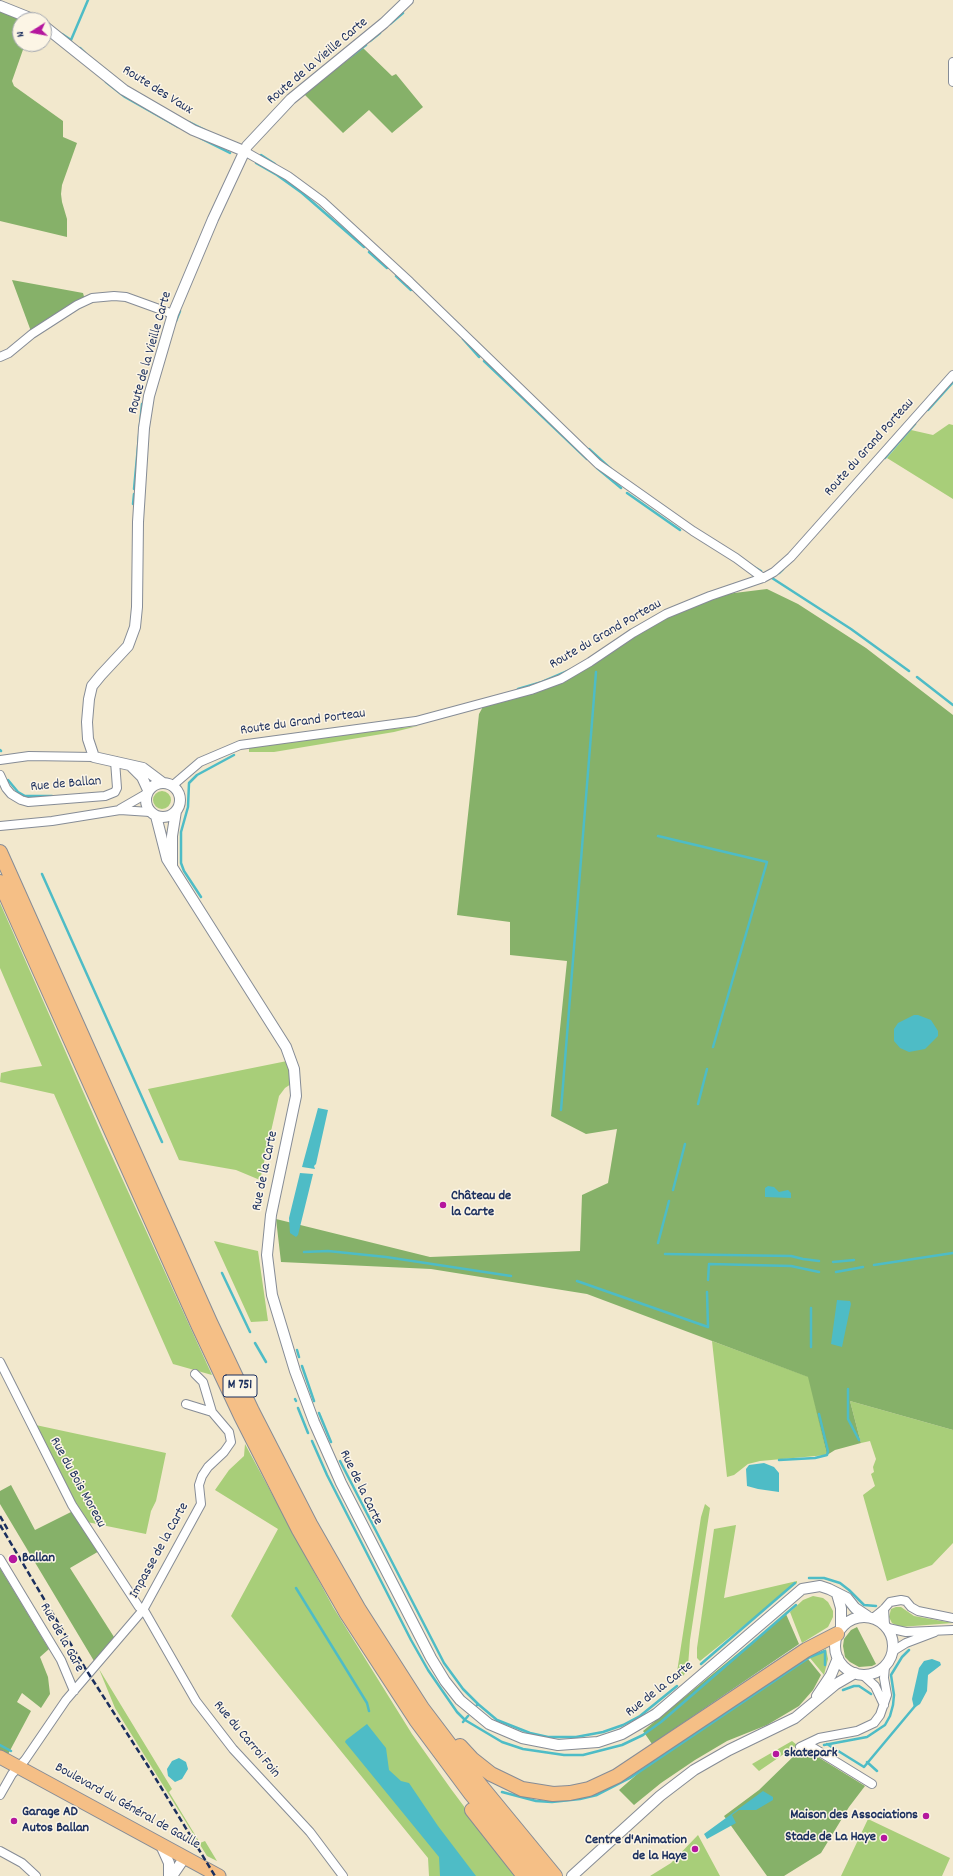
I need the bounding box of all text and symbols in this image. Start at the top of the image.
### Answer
north arrow [12,12,52,52]
street label: Route de la Vieille Carte [264,15,372,109]
text: N [13,30,30,38]
street label: Route des Vaux [119,63,195,119]
street label: Route de la Vieille Carte [125,290,177,416]
street label: Route du Grand Porteau [822,395,918,501]
street label: Route du Grand Porteau [547,596,665,674]
street label: Route du Grand Porteau [239,706,367,740]
street label: Rue de Ballan [30,774,102,796]
street label: Rue de la Carte [249,1130,283,1212]
place label: Château de la Carte [451,1189,511,1222]
marker: Château de la Carte [438,1200,448,1210]
road number: M 751 [223,1375,257,1397]
street label: Rue du Bois Moreau [45,1435,109,1531]
street label: Rue de la Carte [335,1448,385,1528]
street label: Impasse de la Carte [127,1500,193,1602]
place label: Ballan [22,1551,55,1567]
marker: Ballan [7,1553,19,1565]
street label: Rue de la Gare [35,1601,87,1675]
street label: Rue de la Carte [623,1658,697,1722]
street label: Rue du Carroi Foin [209,1698,283,1782]
place label: skatepark [784,1746,837,1762]
marker: skatepark [771,1749,781,1759]
street label: Boulevard du Général de Gaulle [51,1760,203,1854]
place label: Garage AD Autos Ballan [22,1805,89,1838]
place label: Maison des Associations [790,1808,918,1824]
marker: Maison des Associations [921,1811,931,1821]
marker: Garage AD Autos Ballan [9,1816,19,1826]
place label: Stade de La Haye [785,1830,876,1846]
place label: Centre d'Animation de la Haye [585,1833,687,1866]
marker: Stade de La Haye [879,1833,889,1843]
marker: Centre d'Animation de la Haye [690,1844,700,1854]

